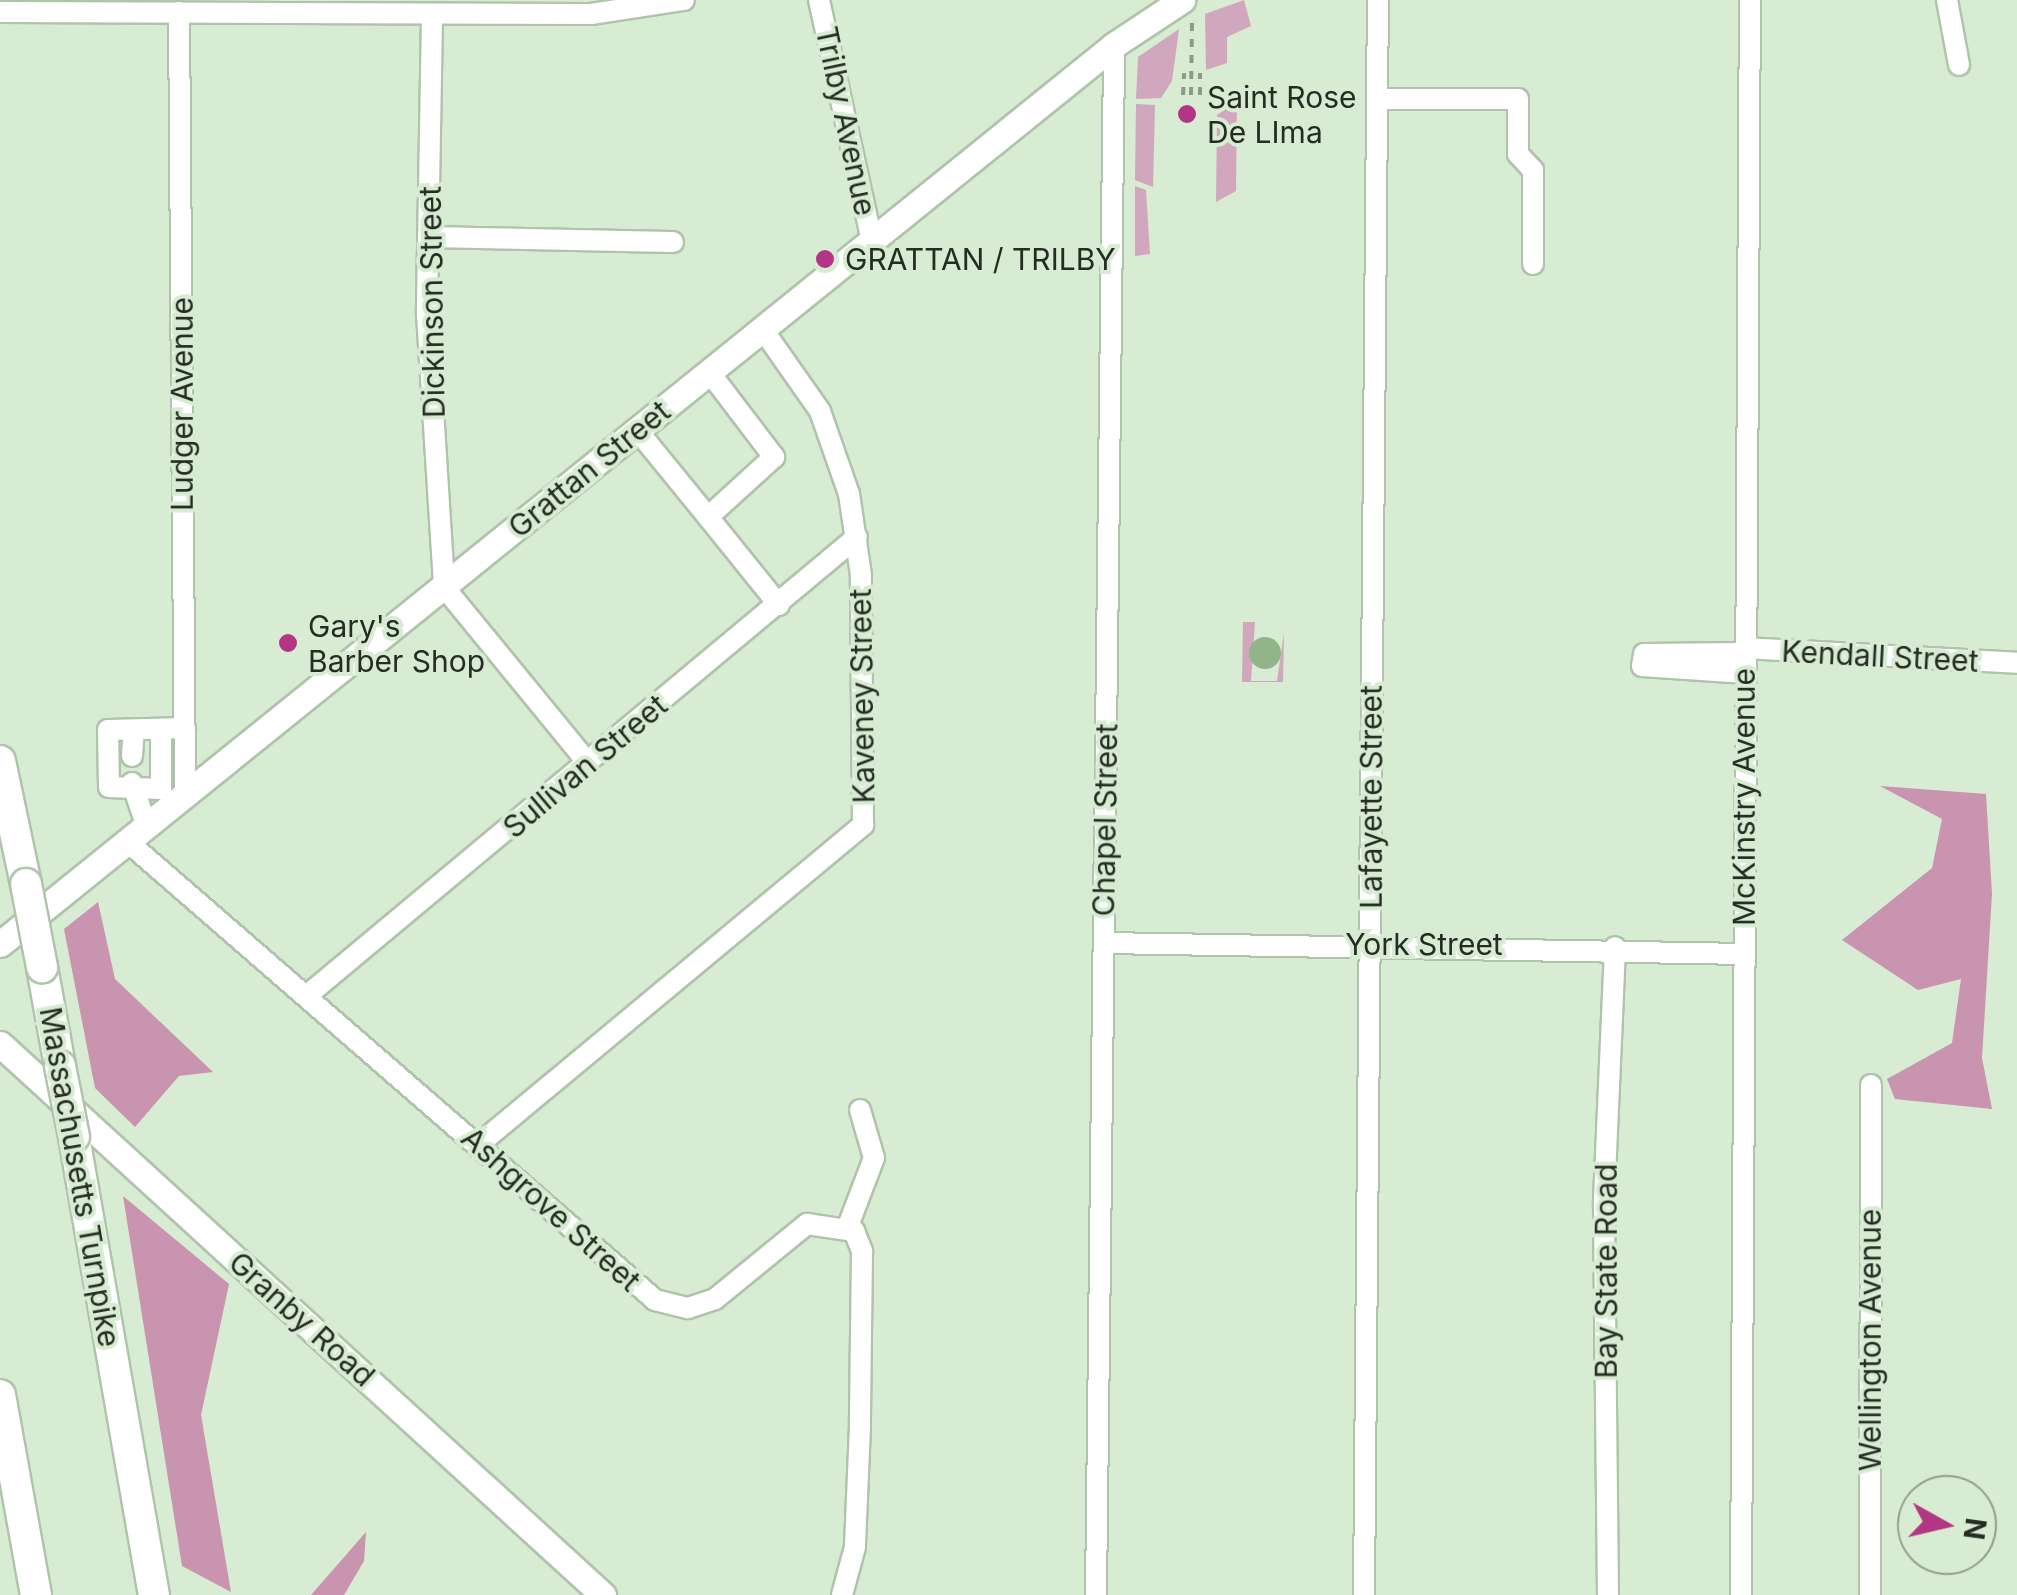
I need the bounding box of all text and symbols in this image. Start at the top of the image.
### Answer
street label: Trilby Avenue [808,23,884,219]
place label: Saint Rose De LIma [1207,79,1357,150]
marker: Saint Rose De LIma [1176,103,1198,125]
street label: Dickinson Street [412,186,452,418]
place label: GRATTAN / TRILBY [845,241,1116,277]
marker: GRATTAN / TRILBY [814,248,836,270]
street label: Ludger Avenue [164,297,200,511]
street label: Grattan Street [501,393,677,545]
street label: Kaveney Street [842,588,882,804]
place label: Gary's Barber Shop [308,608,485,678]
marker: Gary's Barber Shop [277,632,299,654]
street label: Kendall Street [1781,633,1979,679]
street label: McKinstry Avenue [1726,668,1762,926]
street label: Lafayette Street [1353,685,1389,909]
street label: Sullivan Street [496,687,674,845]
street label: Chapel Street [1085,723,1125,917]
street label: York Street [1345,926,1503,962]
street label: Massachusetts Turnpike [32,1004,128,1350]
street label: Ashgrove Street [454,1119,648,1299]
street label: Bay State Road [1588,1163,1624,1379]
street label: Wellington Avenue [1852,1209,1888,1471]
street label: Granby Road [222,1244,382,1394]
north arrow [1897,1475,1997,1575]
text: N [1956,1516,1993,1542]

